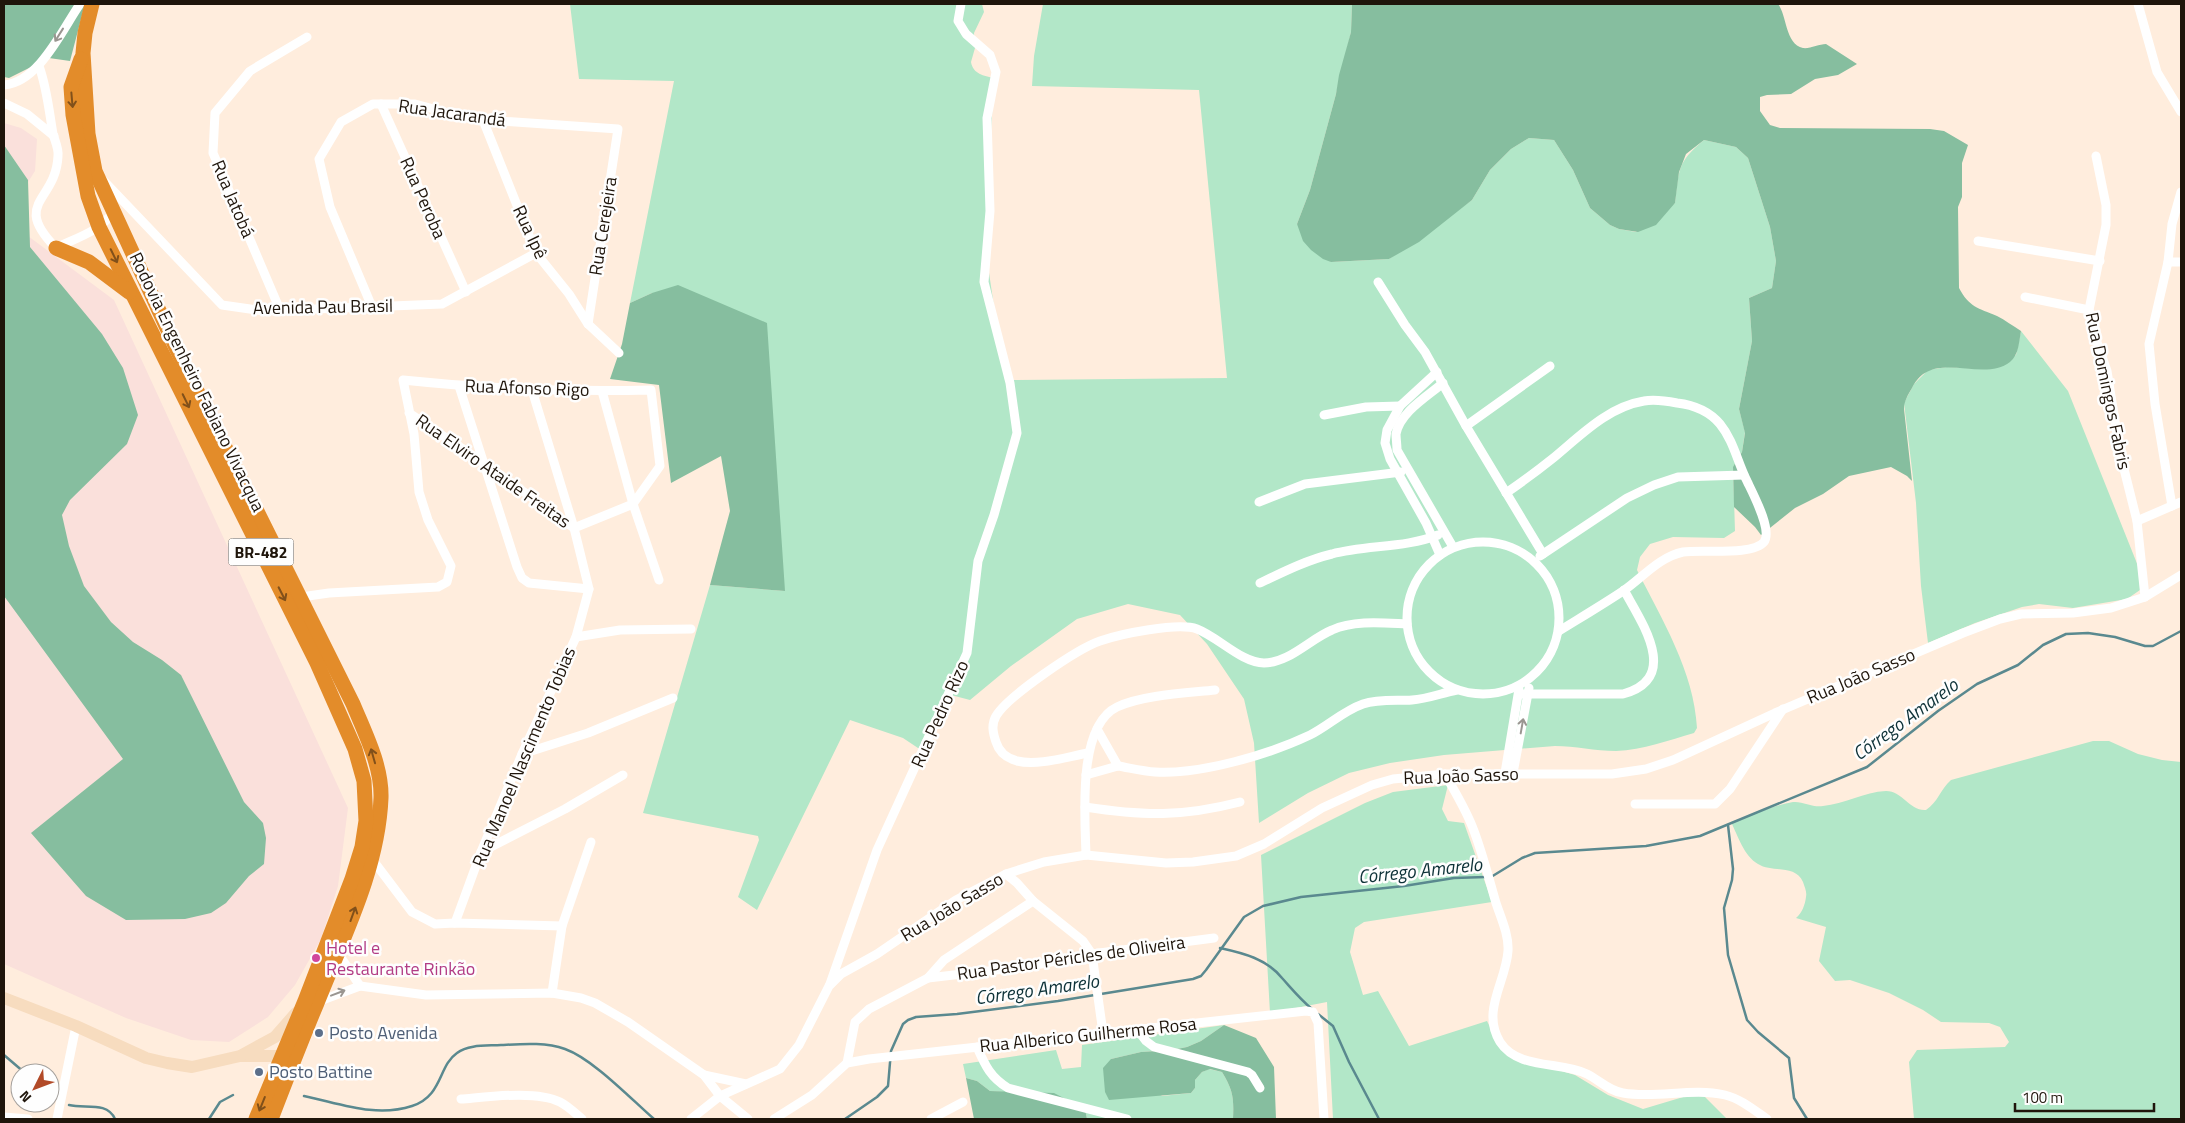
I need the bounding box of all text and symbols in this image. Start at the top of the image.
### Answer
one-way arrow [54,27,64,41]
one-way arrow [68,92,77,108]
street label: Rua Jacarandá [397,92,507,133]
street label: Rua Peroba [393,152,454,243]
street label: Rua Jatobá [205,156,262,242]
street label: Rua Cerejeira [581,175,624,277]
street label: Rua Ipê [506,200,555,263]
street label: Rodovia Engenheiro Fabiano Vivacqua [123,247,272,516]
one-way arrow [110,248,119,263]
street label: Avenida Pau Brasil [253,292,393,321]
street label: Rua Domingos Fabris [2079,310,2138,472]
street label: Rua Afonso Rigo [464,372,590,403]
one-way arrow [182,393,192,408]
street label: Rua Elviro Ataide Freitas [410,407,576,534]
road number: BR-482 [228,538,294,566]
one-way arrow [277,586,287,601]
street label: Rua João Sasso [1802,641,1919,711]
street label: Rua Manoel Nascimento Tobias [465,642,582,871]
street label: Rua Pedro Rizo [904,656,975,772]
water label: Córrego Amarelo [1846,670,1964,767]
one-way arrow [1517,718,1527,734]
one-way arrow [367,748,377,764]
street label: Rua João Sasso [1403,760,1519,791]
water label: Córrego Amarelo [1357,849,1484,890]
street label: Rua João Sasso [895,865,1008,948]
one-way arrow [349,906,358,921]
street label: Rua Pastor Péricles de Oliveira [955,928,1187,987]
place label: Hotel e Restaurante Rinkão [326,934,475,982]
marker: Hotel e Restaurante Rinkão [310,952,322,964]
water label: Córrego Amarelo [973,965,1101,1012]
one-way arrow [330,988,345,998]
street label: Rua Alberico Guilherme Rosa [978,1010,1198,1059]
place label: Posto Avenida [329,1019,437,1046]
marker: Posto Avenida [313,1027,325,1039]
place label: Posto Battine [269,1058,373,1085]
north arrow [10,1063,60,1113]
marker: Posto Battine [253,1066,265,1078]
scale bar [2015,1080,2154,1112]
text: N [14,1086,36,1108]
text: 100 m [2022,1086,2063,1109]
one-way arrow [257,1095,266,1111]

